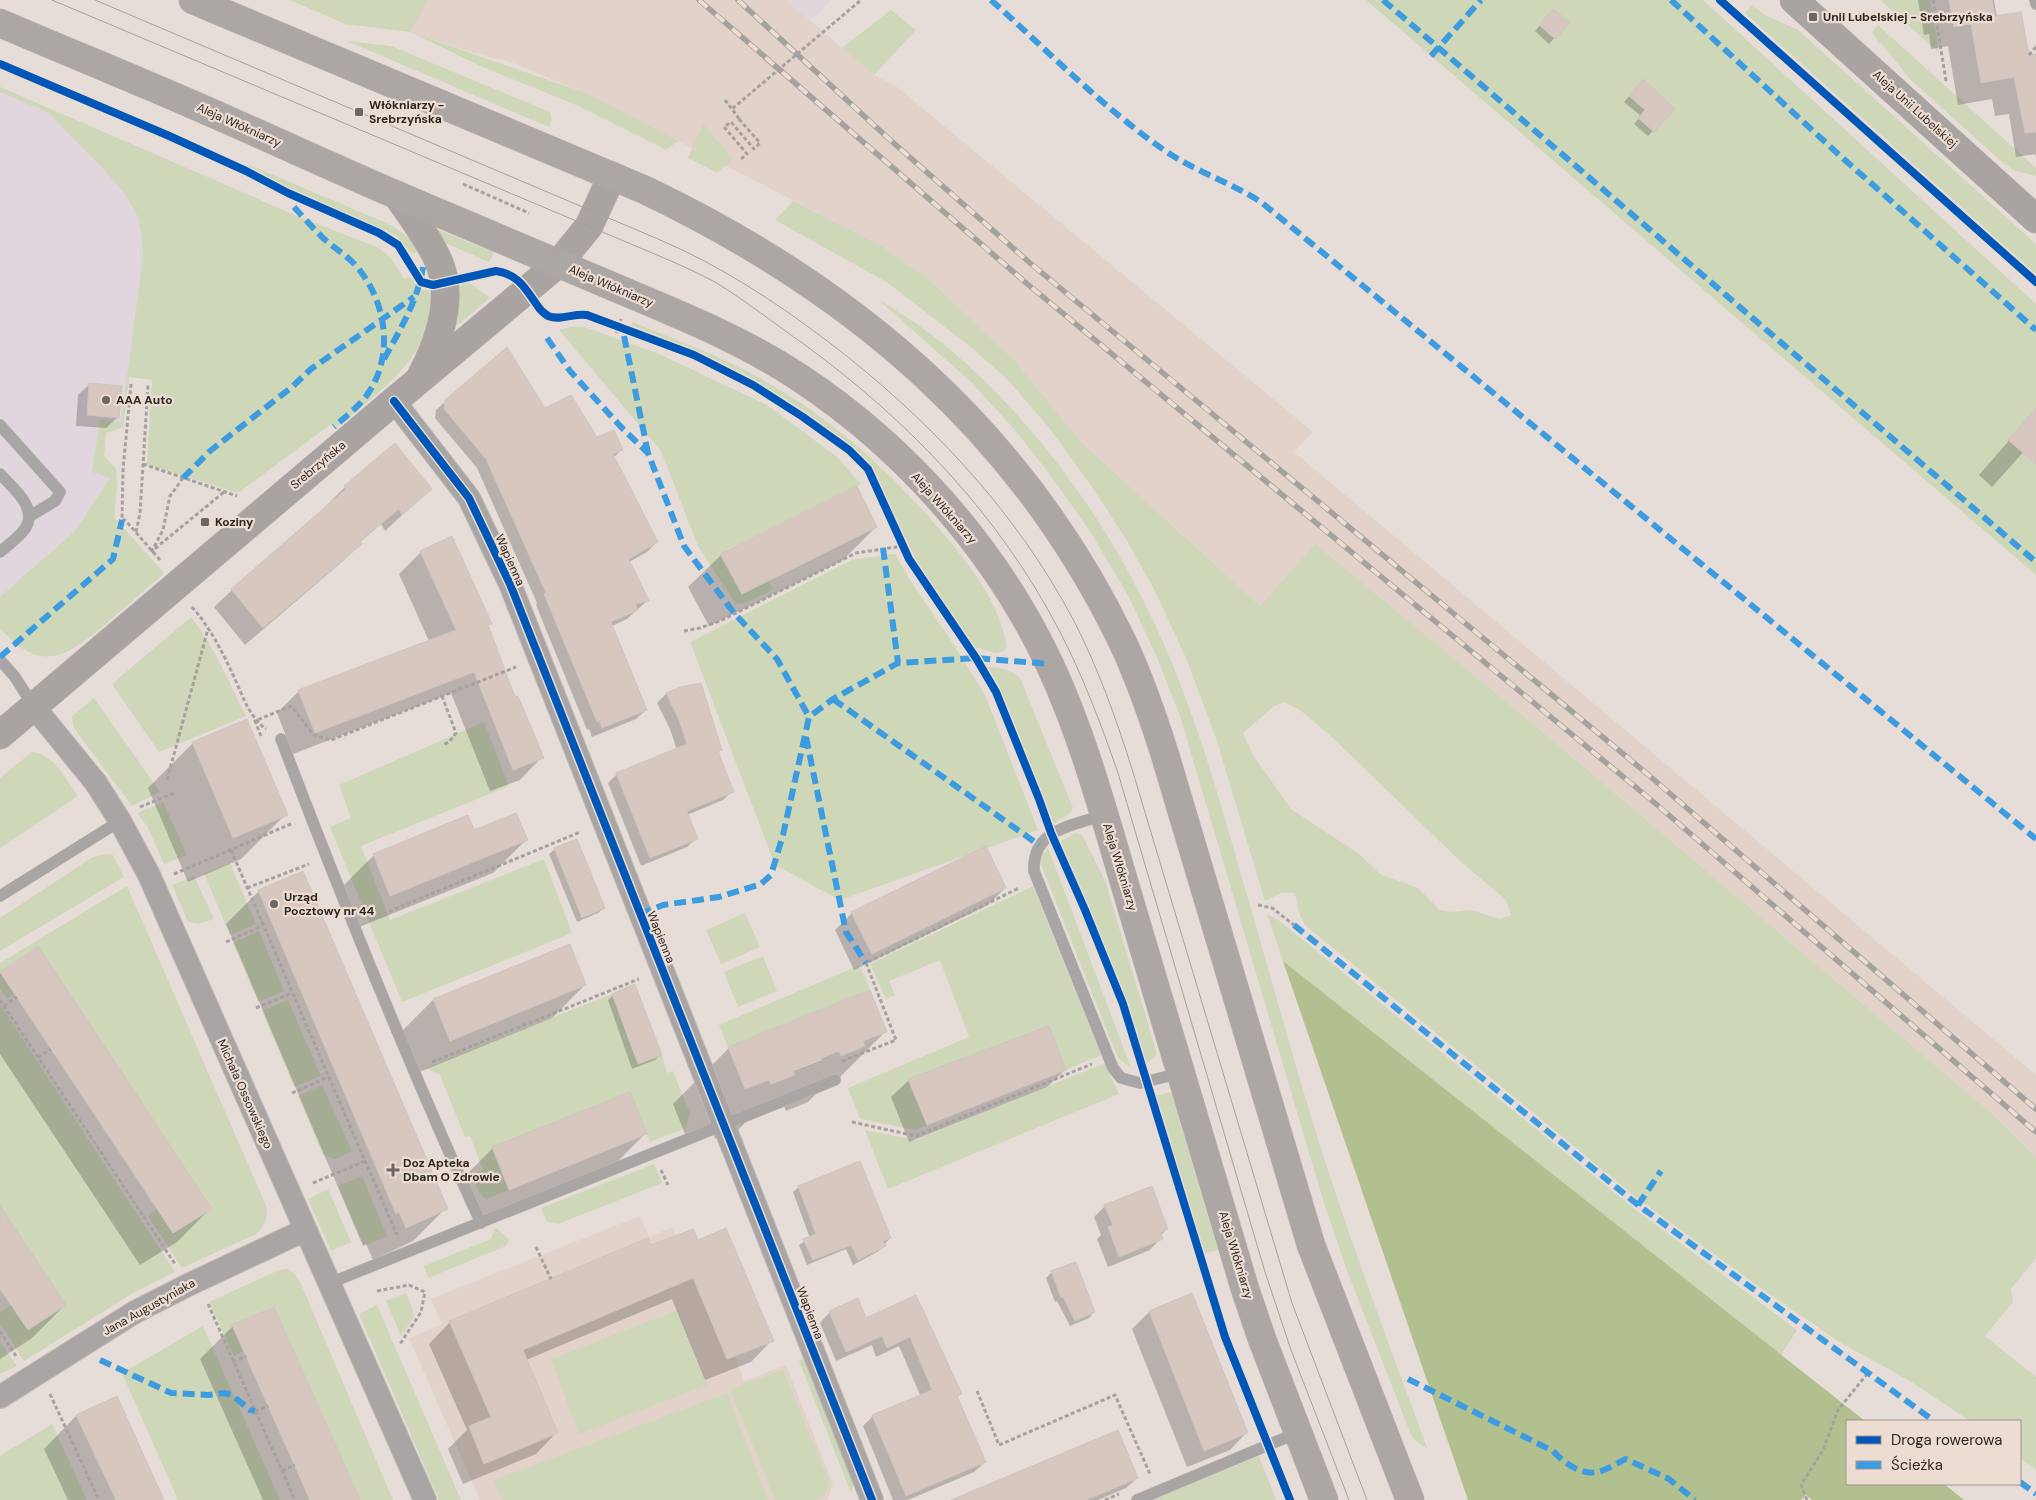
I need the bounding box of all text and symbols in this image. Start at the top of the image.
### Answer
place label: Unii Lubelskiej - Srebrzyńska [1823,9,1993,25]
marker: Unii Lubelskiej - Srebrzyńska [1807,11,1819,23]
street label: Aleja Unii Lubelskiej [1869,67,1961,151]
place label: Włókniarzy - Srebrzyńska [369,97,445,127]
street label: Aleja Włókniarzy [194,99,284,151]
marker: Włókniarzy - Srebrzyńska [353,106,365,118]
street label: Aleja Włókniarzy [566,261,656,311]
place label: AAA Auto [116,392,173,408]
marker: AAA Auto [100,394,112,406]
street label: Srebrzyńska [287,437,349,493]
street label: Aleja Włókniarzy [908,469,981,547]
place label: Koziny [215,514,254,530]
marker: Koziny [199,516,211,528]
street label: Wapienna [491,532,529,588]
street label: Aleja Włókniarzy [1099,821,1141,913]
place label: Urząd Pocztowy nr 44 [284,889,375,919]
marker: Urząd Pocztowy nr 44 [268,898,280,910]
street label: Wapienna [643,908,679,966]
street label: Michała Ossowskiego [214,1037,276,1151]
place label: Doz Apteka Dbam O Zdrowie [403,1155,500,1185]
marker: Doz Apteka Dbam O Zdrowie [387,1164,399,1176]
street label: Aleja Włókniarzy [1215,1209,1257,1301]
street label: Jana Augustyniaka [100,1275,198,1339]
street label: Wapienna [793,1284,827,1342]
legend [1846,1420,2021,1485]
text: Droga rowerowa [1891,1430,2002,1450]
text: Ścieżka [1891,1455,1943,1475]

